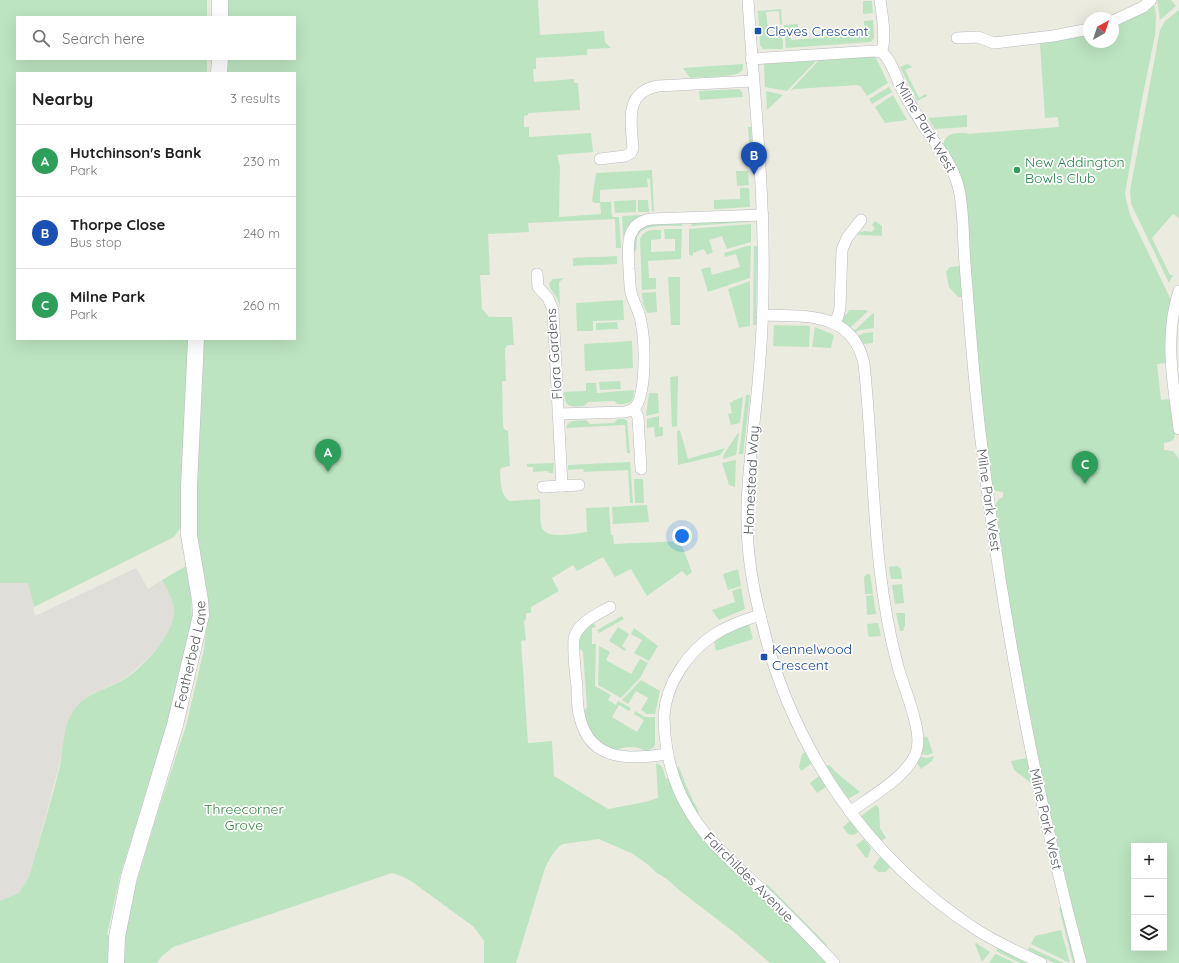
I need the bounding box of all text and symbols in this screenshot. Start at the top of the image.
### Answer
north arrow [1083,12,1119,48]
search box [16,16,296,60]
place label: Cleves Crescent [766,22,869,40]
marker: Cleves Crescent [753,26,763,36]
icon: search [30,27,52,49]
text: Search here [62,29,145,48]
street label: Milne Park West [892,78,961,176]
text: Nearby [32,88,93,109]
text: 3 results [230,90,280,106]
pin: B [741,142,767,175]
text: Hutchinson's Bank [70,143,202,162]
text: A [41,153,49,169]
text: 230 m [243,153,280,169]
place label: New Addington Bowls Club [1025,153,1125,187]
text: Park [70,162,98,178]
marker: New Addington Bowls Club [1012,165,1022,175]
text: Thorpe Close [70,215,165,234]
text: B [41,225,49,241]
text: 240 m [243,225,280,241]
text: Bus stop [70,234,122,250]
text: Milne Park [70,287,145,306]
text: C [41,297,49,313]
text: 260 m [243,297,280,313]
text: Park [70,306,98,322]
street label: Flora Gardens [542,308,566,400]
street label: Homestead Way [739,425,763,535]
pin: A [315,439,341,472]
street label: Milne Park West [973,447,1005,553]
pin: C [1072,451,1098,484]
your location [672,526,692,546]
street label: Featherbed Lane [170,600,210,711]
place label: Kennelwood Crescent [772,640,852,674]
marker: Kennelwood Crescent [759,652,769,662]
street label: Milne Park West [1026,766,1066,872]
park label: Threecorner Grove [204,800,285,834]
street label: Fairchildes Avenue [700,828,798,926]
map controls [1131,843,1167,951]
button: + [1131,843,1167,879]
button: − [1131,879,1167,915]
button: layers [1131,915,1167,951]

